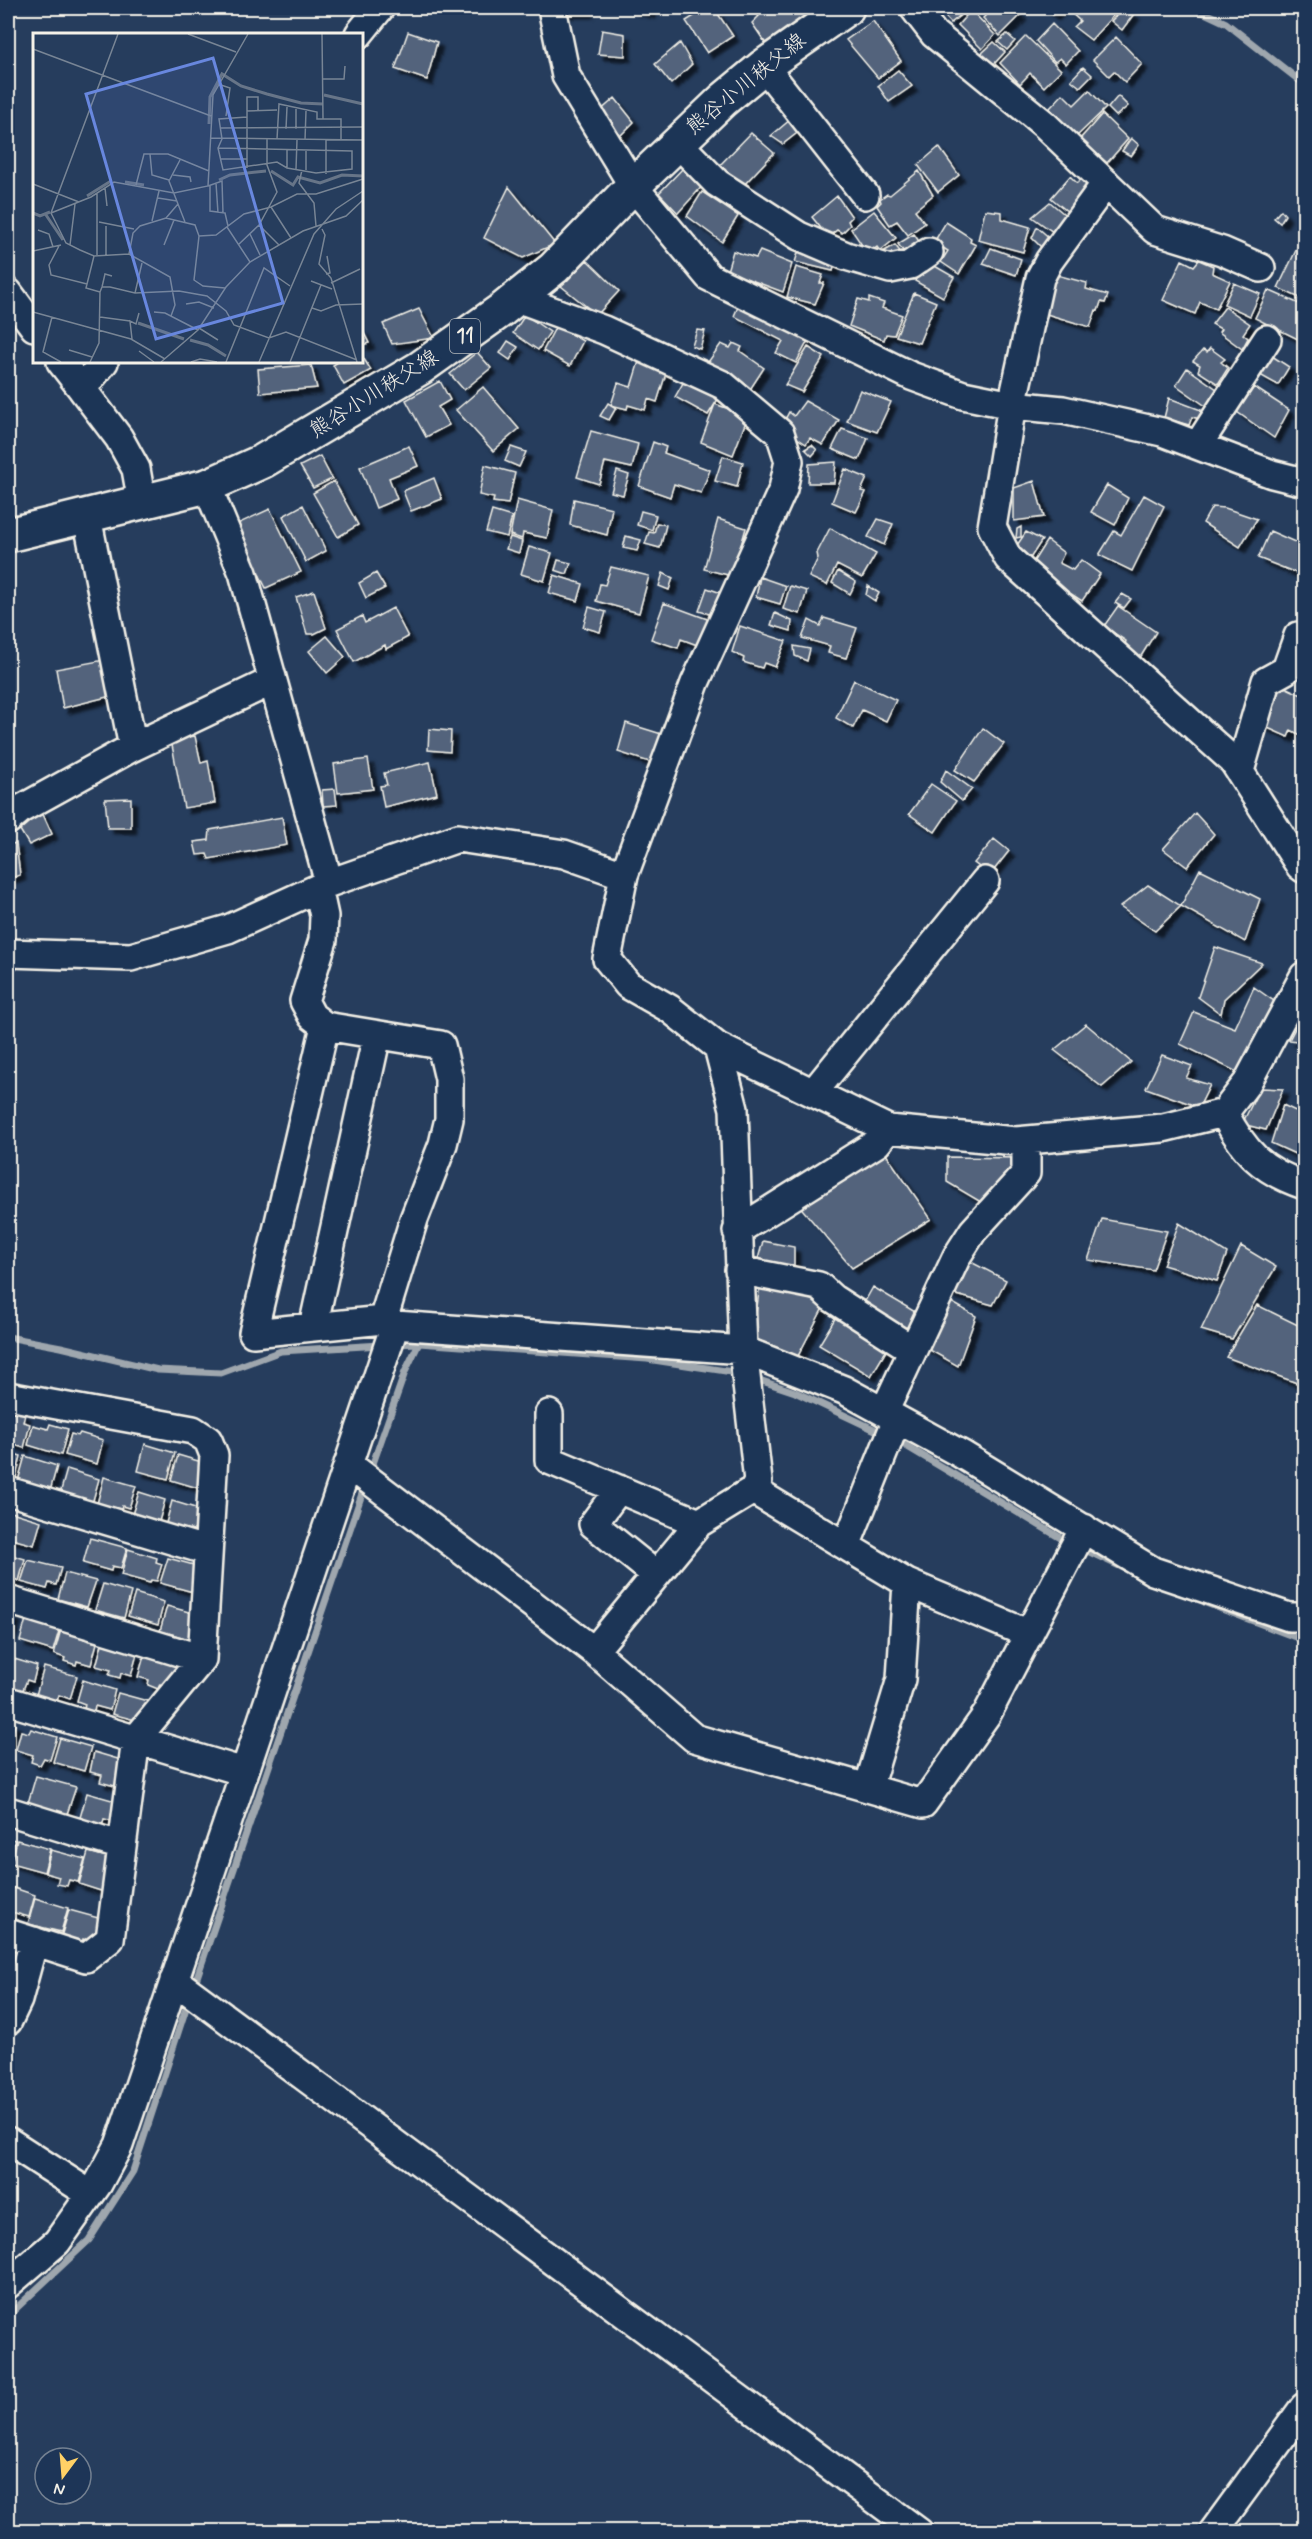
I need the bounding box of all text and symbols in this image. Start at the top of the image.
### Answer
street label: 熊谷小川秩父線 [680,27,812,141]
inset map [33,33,363,363]
road number: 11 [450,319,480,353]
street label: 熊谷小川秩父線 [304,343,444,445]
north arrow [33,2446,93,2506]
text: N [51,2477,67,2501]

